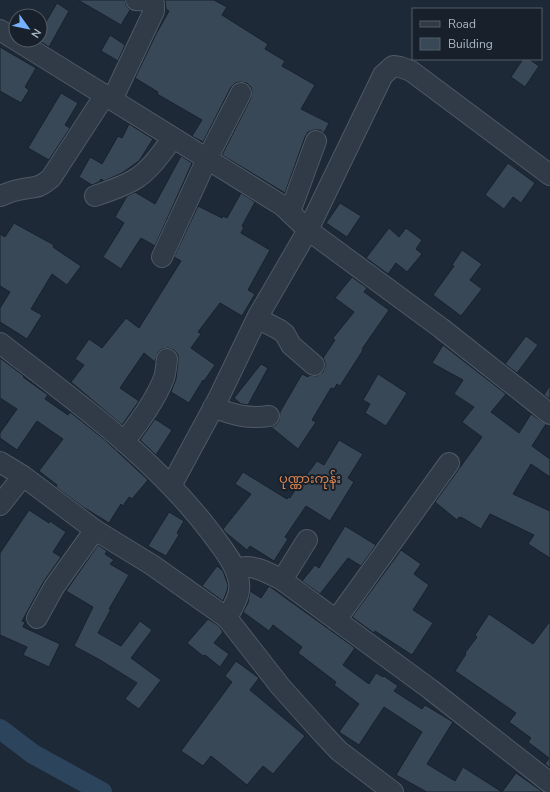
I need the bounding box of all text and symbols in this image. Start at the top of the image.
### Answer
north arrow [8,8,48,48]
legend [412,8,542,60]
text: Road [448,16,476,32]
text: N [27,26,44,41]
text: Building [448,36,493,52]
district label: ပုဏ္ဏားကုန်း [279,470,341,489]

